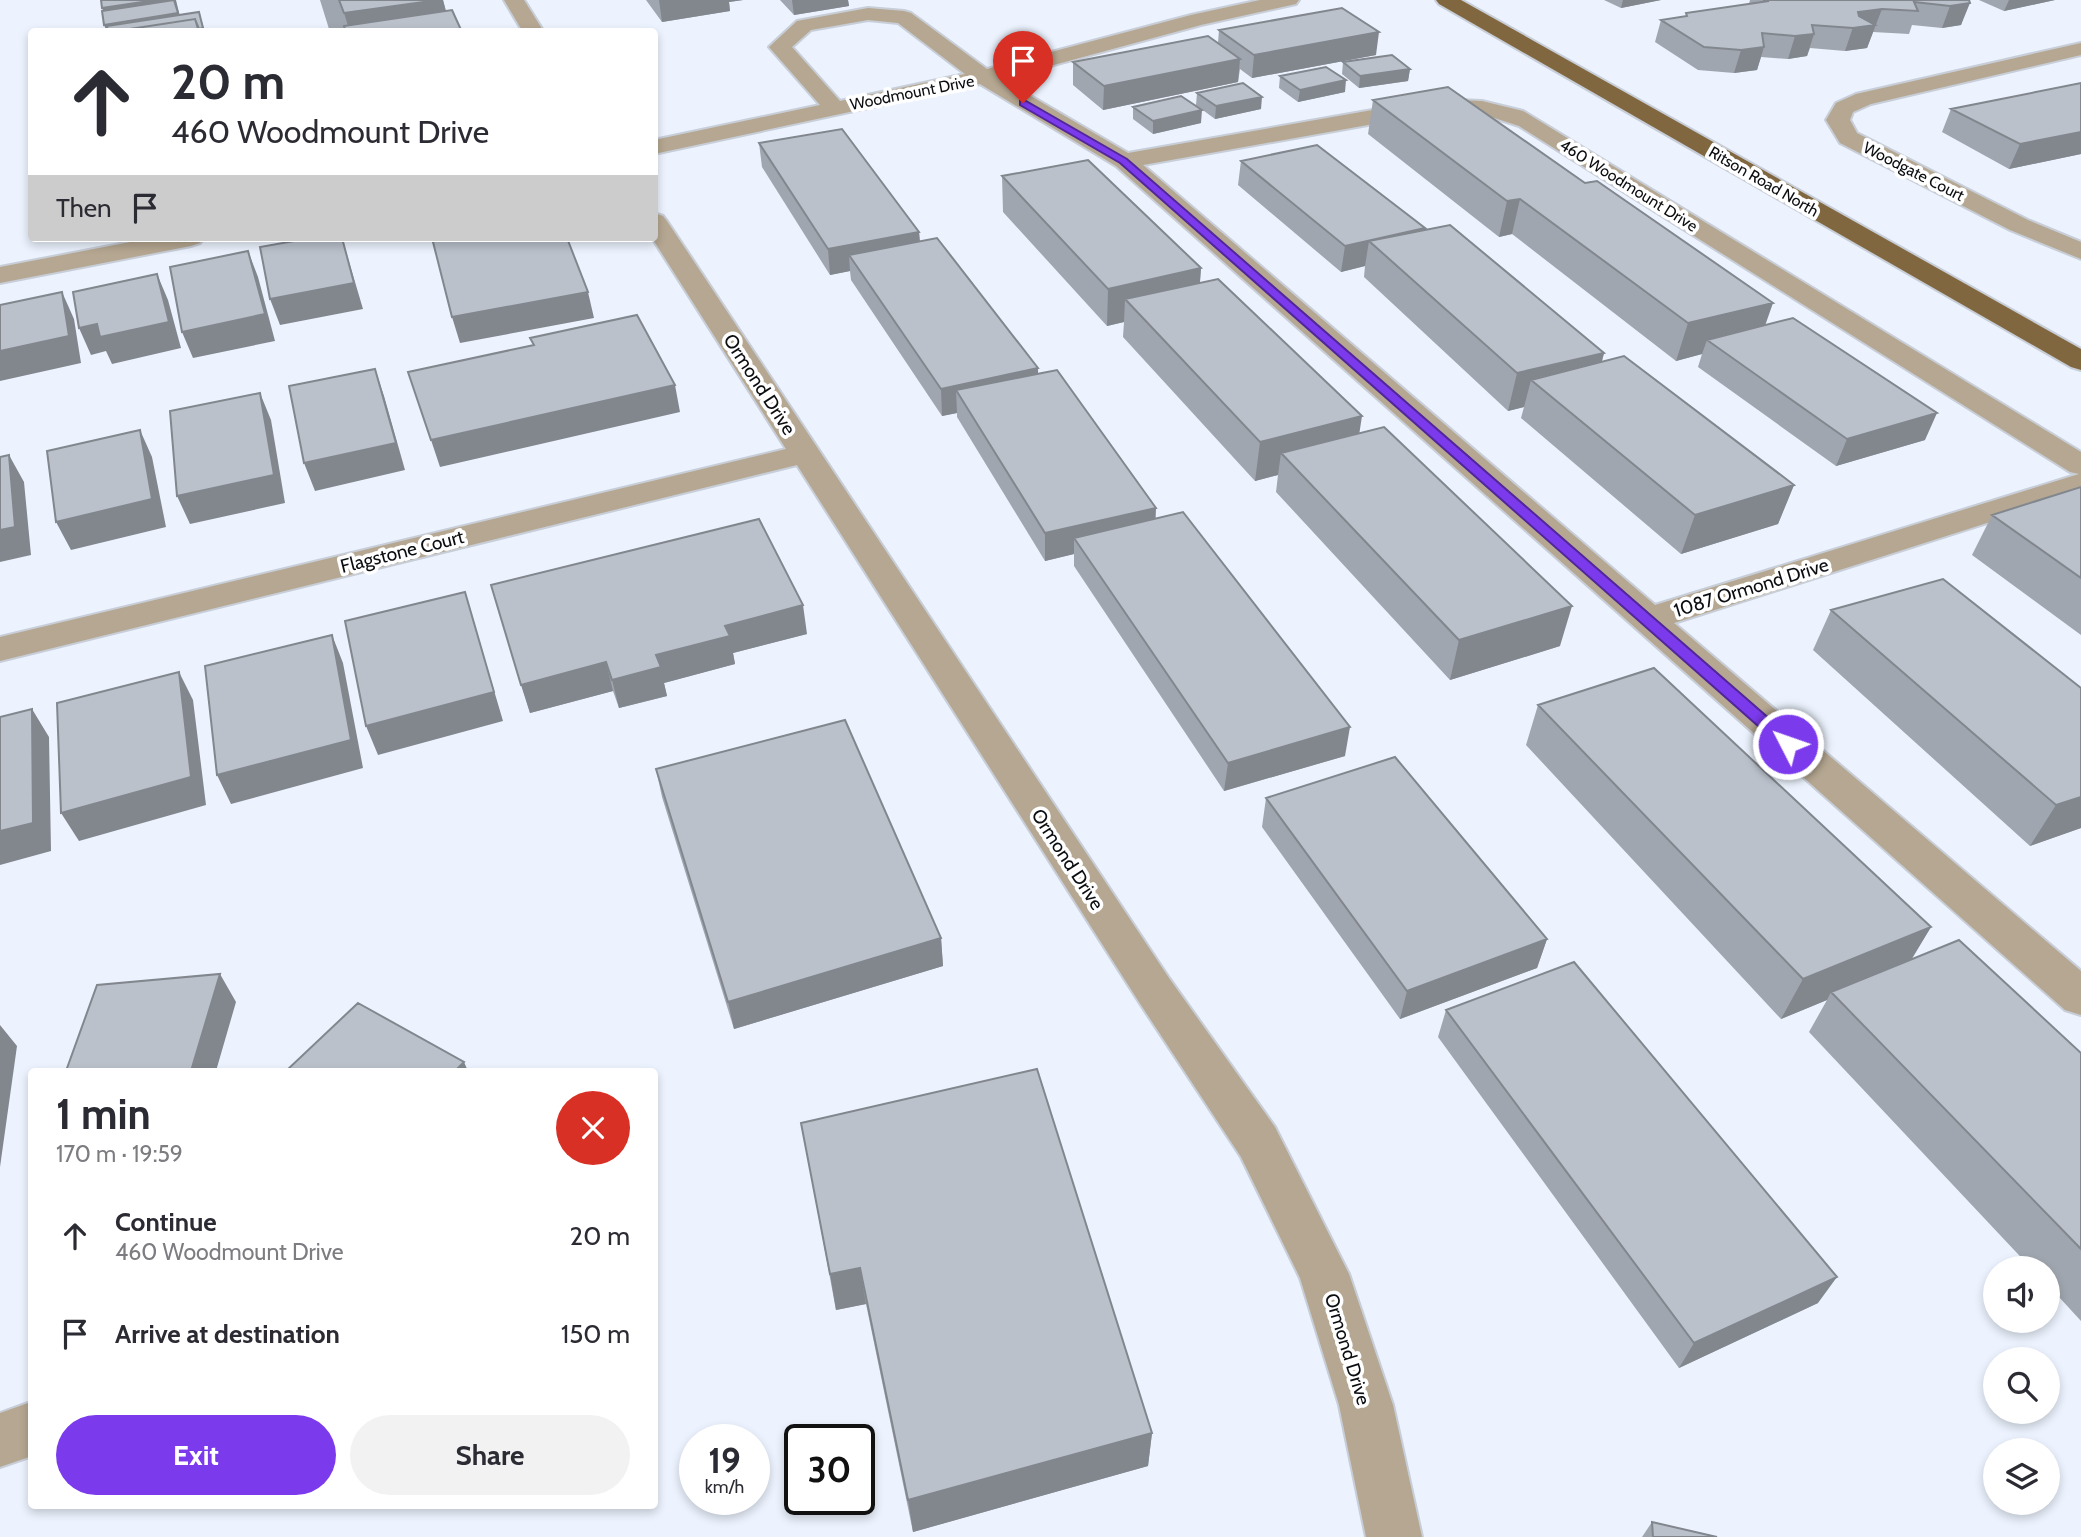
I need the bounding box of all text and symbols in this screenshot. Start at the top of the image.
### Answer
pin [993,31,1053,103]
icon: arrive [1004,42,1042,80]
text: 20 m [171,52,285,111]
icon: ahead [56,56,147,147]
street label: Woodmount Drive [848,71,976,114]
text: 460 Woodmount Drive [171,112,489,151]
street label: 460 Woodmount Drive [1556,135,1701,236]
street label: Woodgate Court [1860,138,1968,205]
street label: Ritson Road North [1705,142,1822,221]
icon: arrive [126,189,164,227]
text: Then [56,192,112,224]
street label: Ormond Drive [718,329,801,439]
street label: Flagstone Court [338,525,467,578]
street label: 1087 Ormond Drive [1671,553,1831,622]
position arrow [1751,707,1825,781]
street label: Ormond Drive [1026,804,1109,914]
text: 1 min [56,1088,151,1140]
button: close [556,1091,630,1165]
text: 170 m · 19:59 [56,1140,183,1168]
text: Continue [115,1206,217,1238]
icon: ahead [56,1217,94,1255]
text: 20 m [570,1220,630,1252]
text: 460 Woodmount Drive [115,1238,344,1266]
map controls [1983,1256,2060,1515]
button: sound [1983,1256,2060,1333]
street label: Ormond Drive [1320,1290,1376,1408]
icon: arrive [56,1315,94,1353]
text: Arrive at destination [115,1318,340,1350]
text: 150 m [561,1318,630,1350]
button: search [1983,1347,2060,1424]
button: Exit [56,1415,336,1495]
button: Share [350,1415,630,1495]
speed limit sign: 30 [784,1424,875,1515]
button: layers [1983,1438,2060,1515]
text: 19 [708,1439,741,1482]
text: km/h [705,1476,744,1498]

